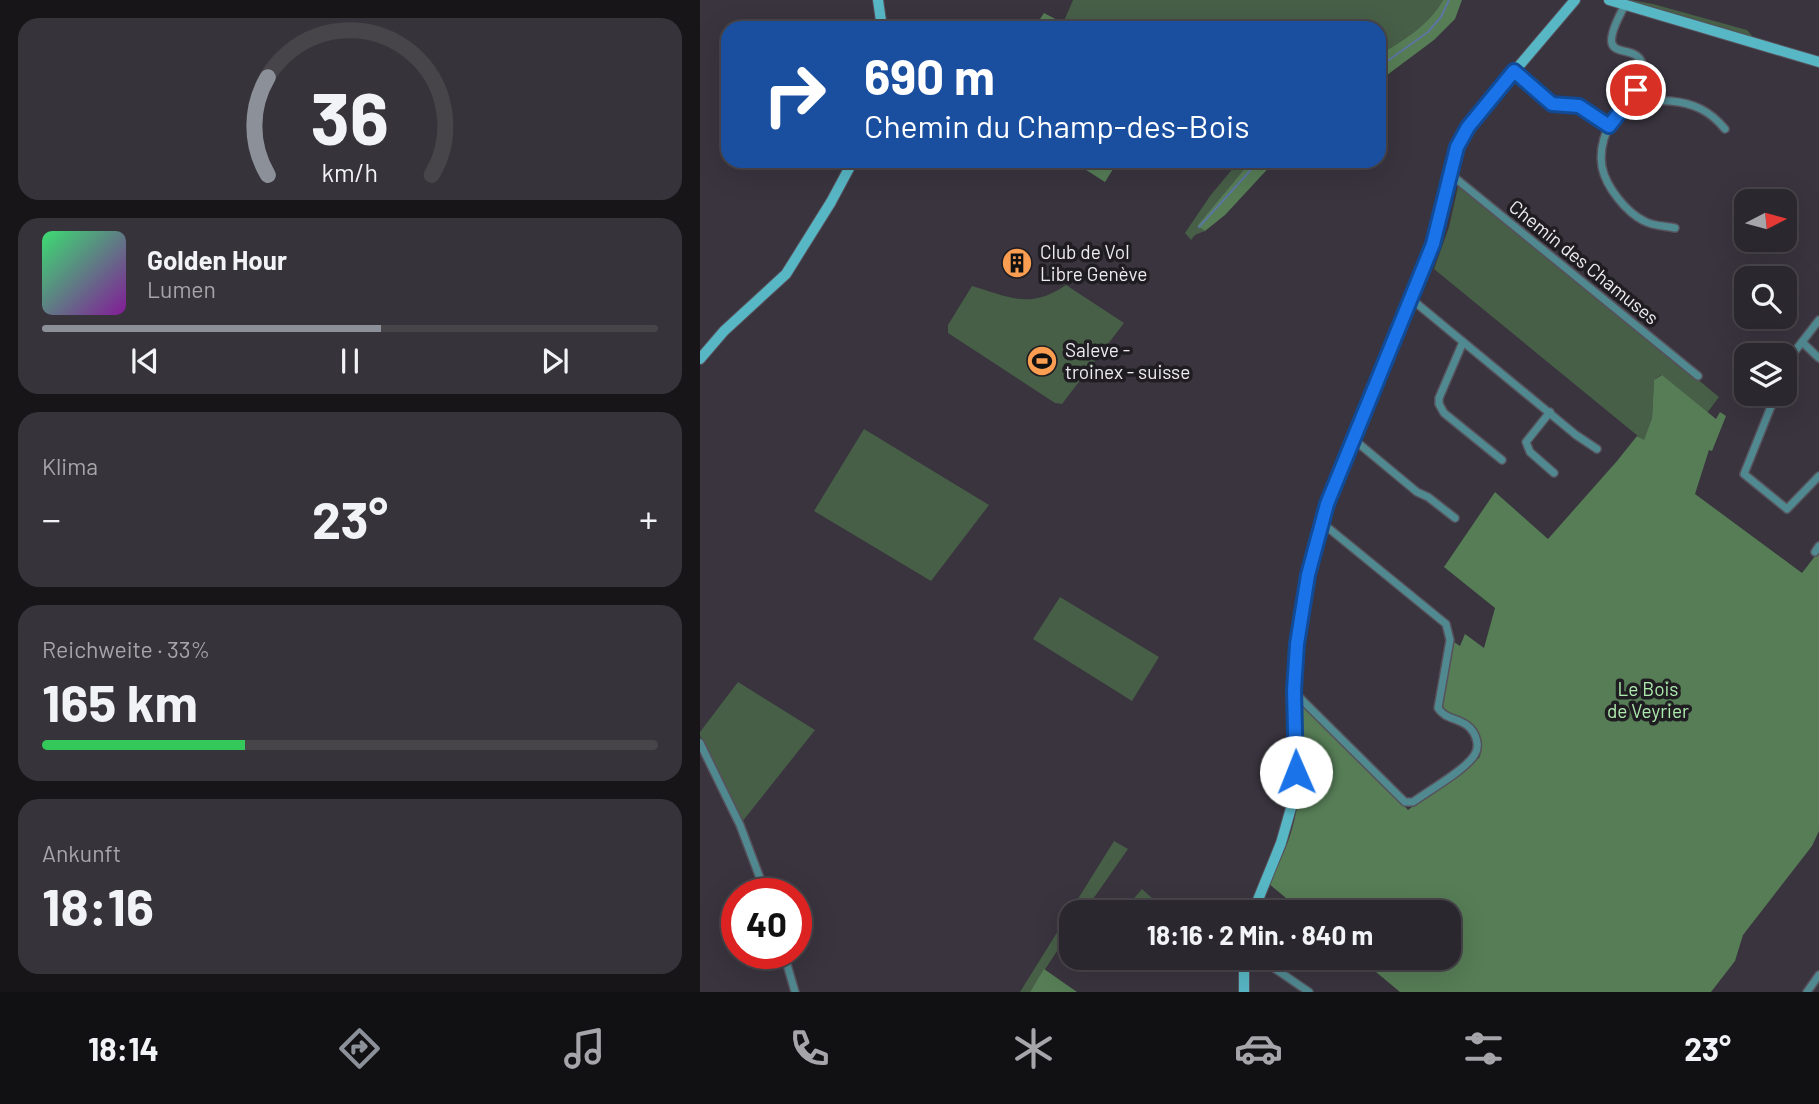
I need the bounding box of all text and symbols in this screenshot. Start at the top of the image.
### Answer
text: 690 m [864,46,995,105]
icon: right [749,49,840,140]
pin [1606,60,1666,120]
icon: arrive [1617,71,1655,109]
text: 36 [311,72,389,160]
text: Chemin du Champ-des-Bois [864,106,1250,144]
text: km/h [322,157,378,187]
north arrow [1734,189,1797,252]
map controls [1734,189,1797,406]
street label: Chemin des Chamuses [1505,194,1664,329]
place label: Club de Vol Libre Genève [1040,240,1147,285]
text: Golden Hour [147,244,287,275]
building icon: Club de Vol Libre Genève [1000,246,1034,280]
button: search [1734,266,1797,329]
text: Lumen [147,275,216,303]
place label: Saleve - troinex - suisse [1065,338,1190,383]
icon: previous [126,342,164,380]
icon: pause [331,342,369,380]
icon: next [536,342,574,380]
button: layers [1734,343,1797,406]
sports icon: Saleve - troinex - suisse [1025,344,1059,378]
text: Klima [42,452,98,480]
text: 23° [312,487,388,549]
text: − [42,495,61,541]
text: + [639,495,658,541]
text: Reichweite · 33% [42,635,210,663]
text: 165 km [42,670,198,732]
park label: Le Bois de Veyrier [1607,677,1689,722]
position arrow [1259,735,1333,809]
text: Ankunft [42,839,121,867]
text: 18:16 [42,874,154,936]
speed limit sign: 40 [721,878,812,969]
text: 18:16 · 2 Min. · 840 m [1147,919,1373,950]
icon: directions [335,1024,384,1073]
icon: music [560,1024,609,1073]
icon: phone [785,1024,834,1073]
icon: climate [1009,1024,1058,1073]
icon: car [1234,1024,1283,1073]
icon: filters [1459,1024,1508,1073]
text: 18:14 [88,1029,159,1067]
text: 23° [1684,1029,1731,1067]

